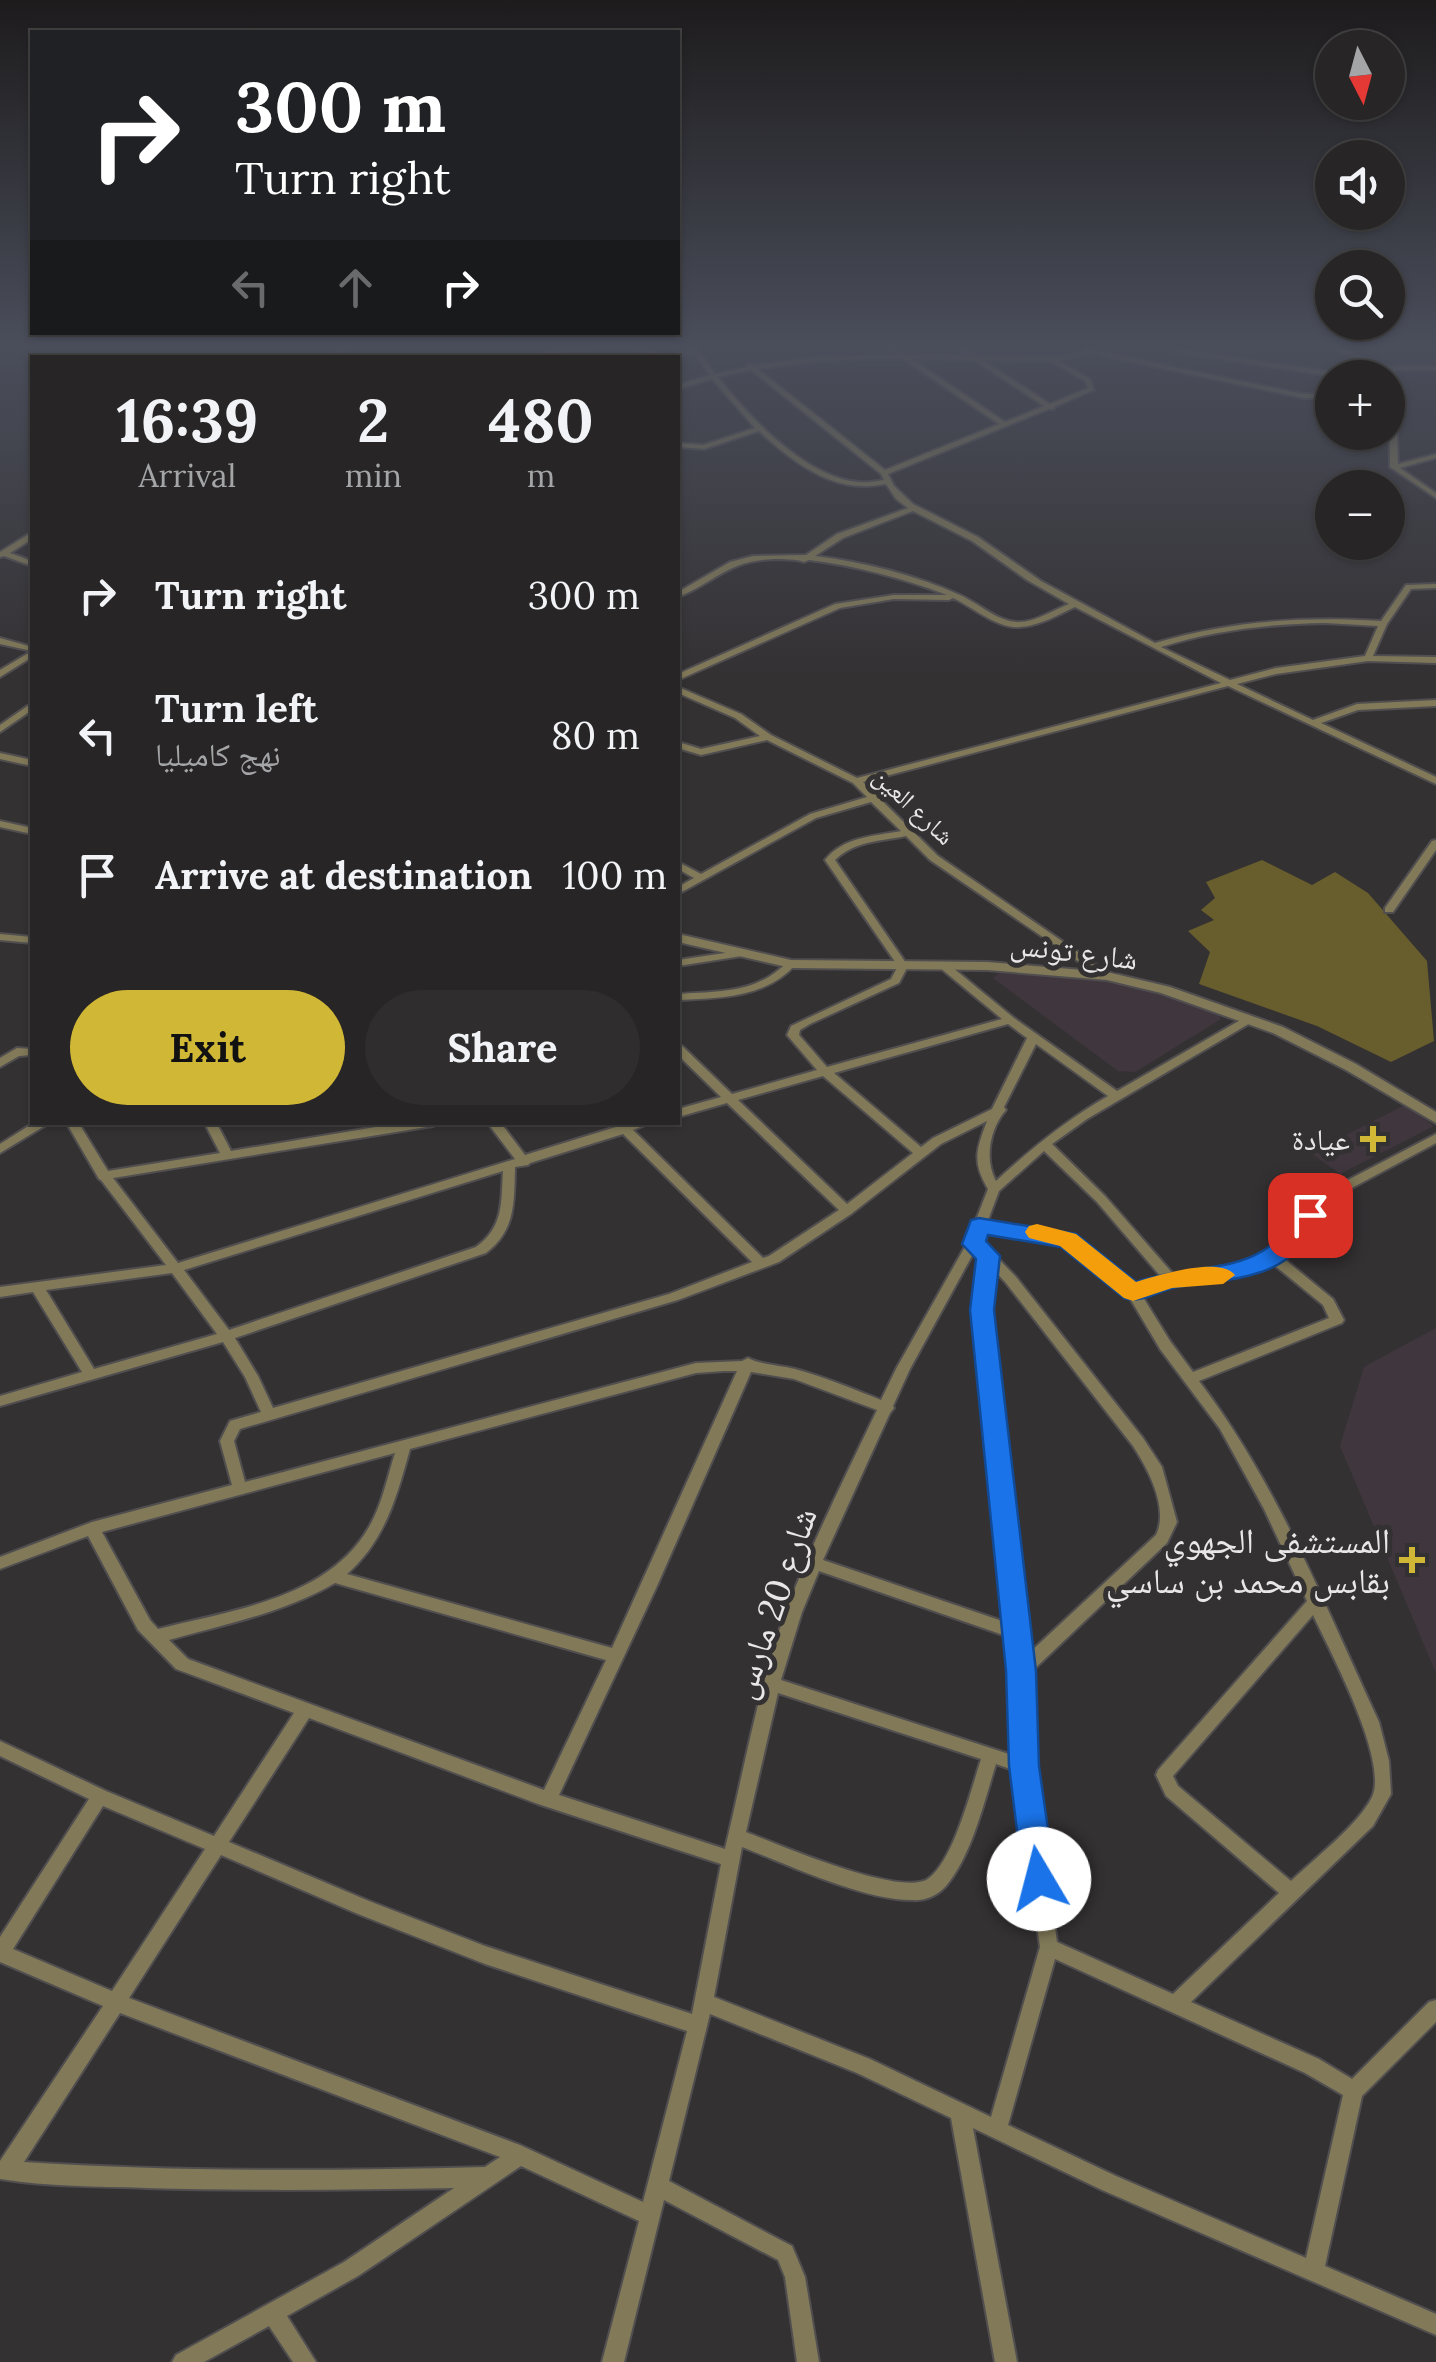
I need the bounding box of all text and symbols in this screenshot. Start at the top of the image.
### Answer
north arrow [1315,30,1405,120]
map controls [1315,30,1405,560]
text: 300 m [235,62,446,151]
icon: right [70,70,200,200]
button: sound [1315,140,1405,230]
text: Turn right [235,149,451,206]
button: search [1315,250,1405,340]
icon: left [223,260,278,315]
icon: ahead [328,260,383,315]
icon: right [433,260,488,315]
button: + [1315,360,1405,450]
text: 16:39 [116,382,258,458]
text: 2 [357,382,389,458]
text: 480 [488,382,594,458]
text: Arrival [139,455,236,496]
text: min [345,455,402,496]
text: m [527,455,555,496]
button: − [1315,470,1405,560]
icon: right [70,568,125,623]
text: Turn right [155,571,346,619]
text: 300 m [528,571,640,619]
text: Turn left [155,684,318,732]
icon: left [70,708,125,763]
text: 80 m [551,711,640,759]
text: نهج كاميليا [155,734,281,775]
street label: شارع العين [867,760,961,852]
icon: arrive [70,848,125,903]
text: Arrive at destination [155,851,532,899]
text: 100 m [562,851,667,899]
street label: شارع تونس [1008,924,1140,979]
button: Exit [70,990,345,1105]
button: Share [365,990,640,1105]
place label: عيادة [1292,1120,1350,1158]
marker: عيادة [1360,1126,1386,1152]
pin [1268,1173,1353,1258]
icon: arrive [1283,1188,1338,1243]
street label: شارع 20 مارس [719,1501,827,1705]
place label: المستشفى الجهوي بقابس محمد بن ساسي [1106,1518,1390,1608]
marker: المستشفى الجهوي بقابس محمد بن ساسي [1399,1547,1425,1573]
position arrow [987,1827,1091,1931]

